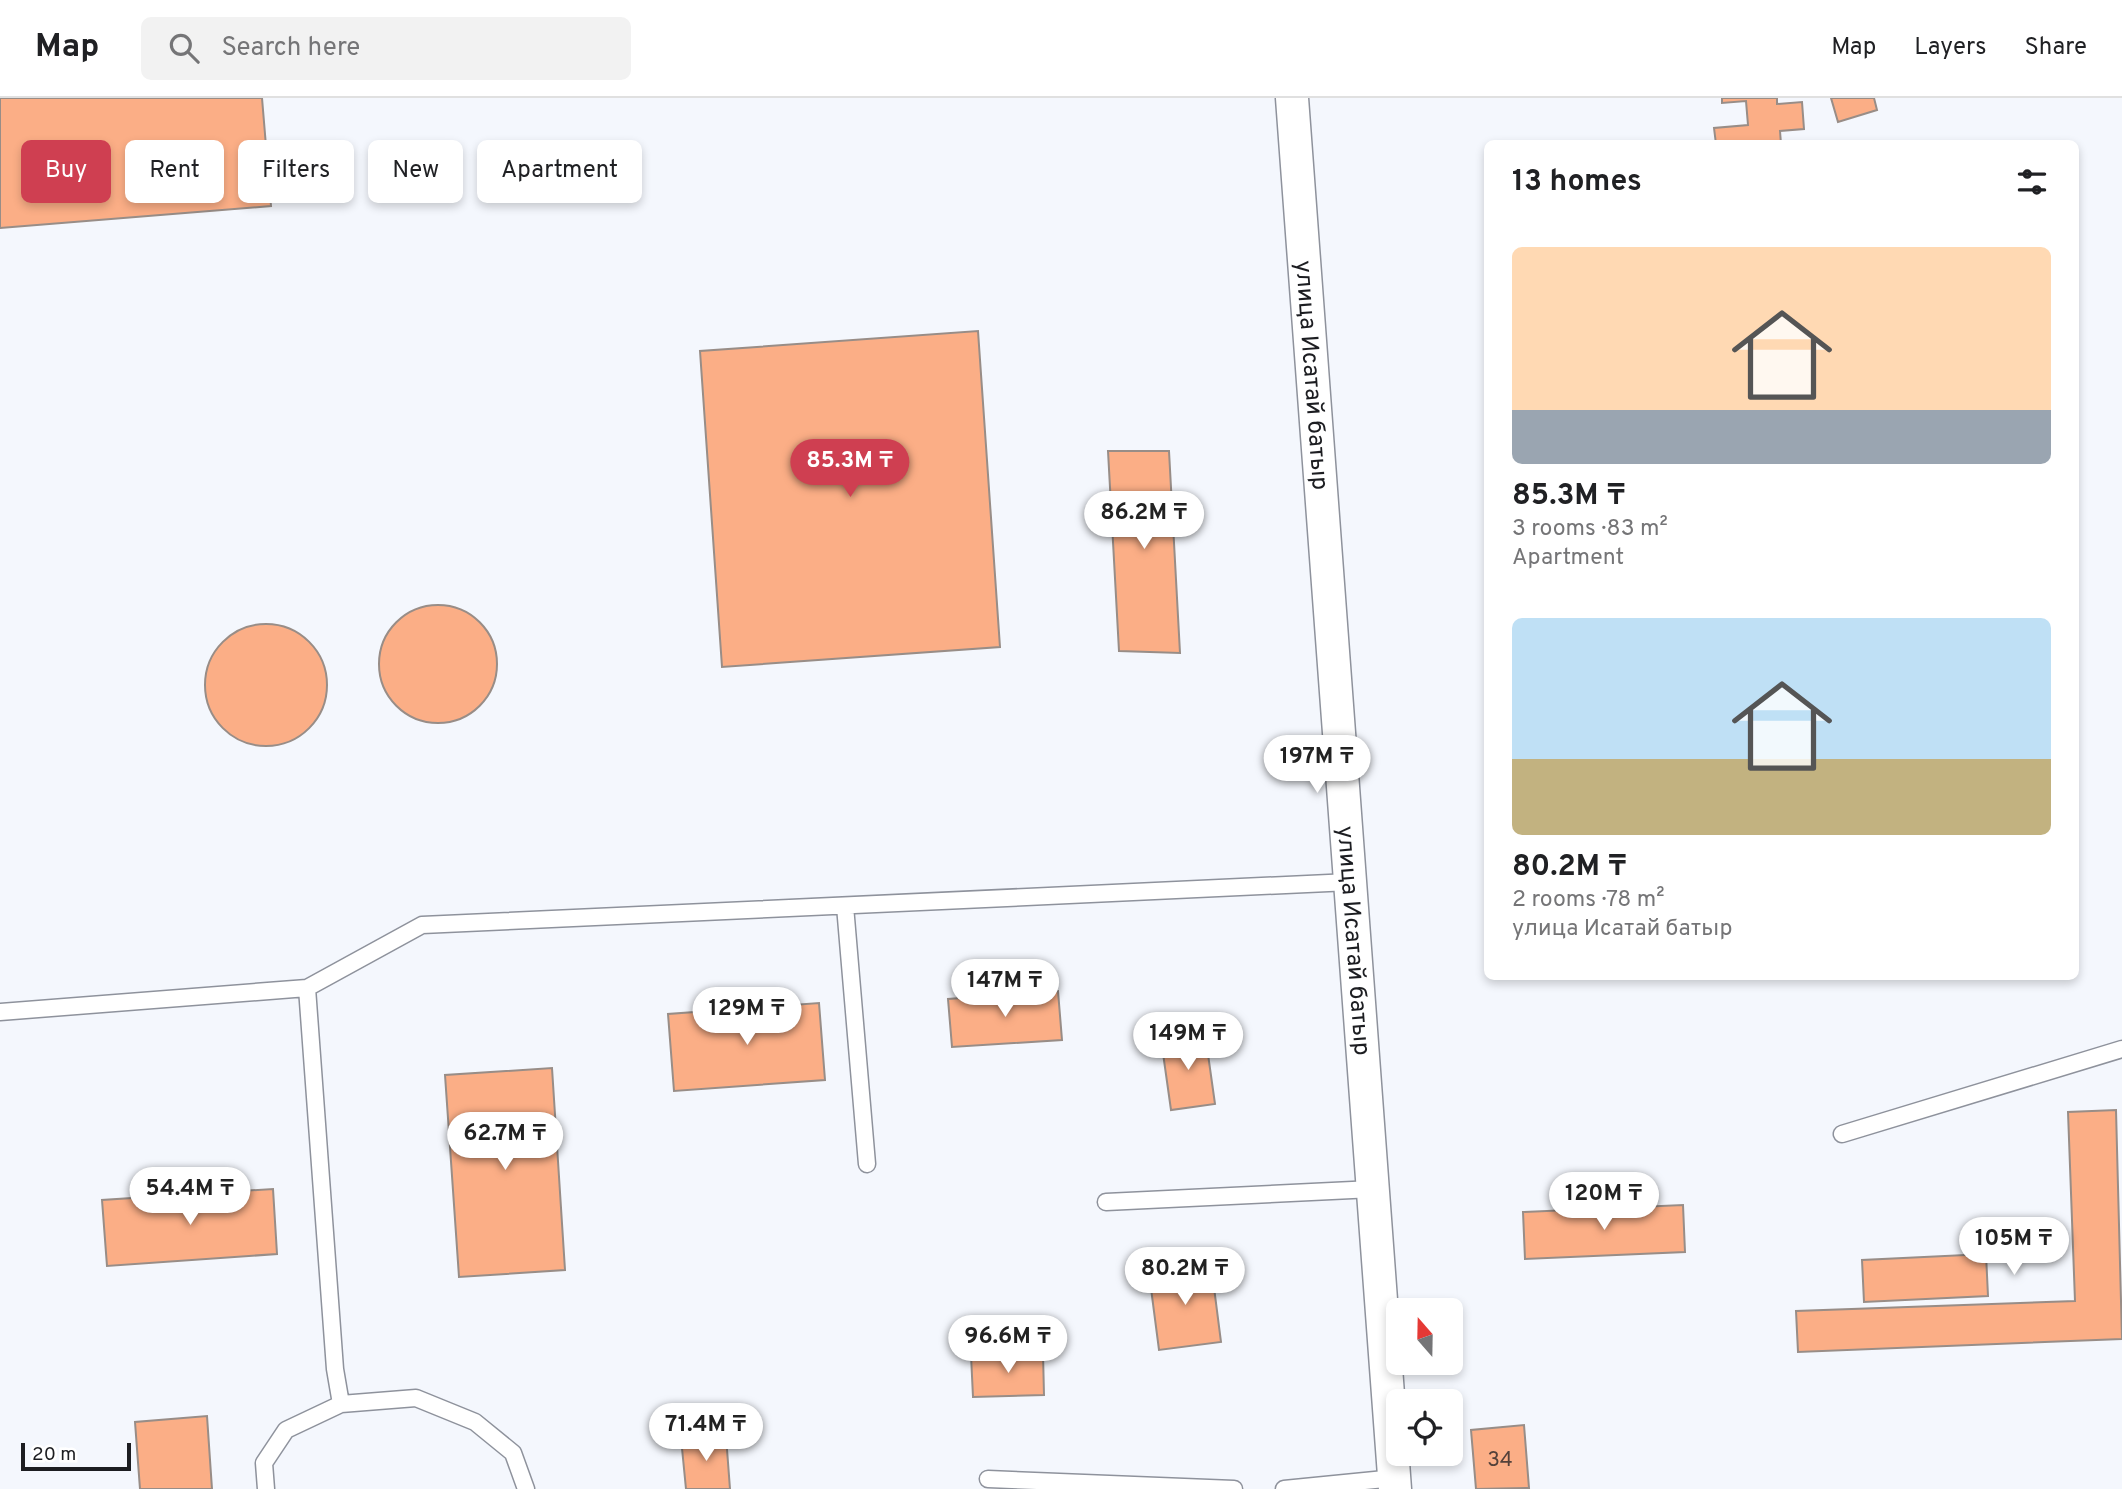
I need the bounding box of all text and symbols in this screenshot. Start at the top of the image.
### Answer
search box [141,17,631,80]
text: Map [35,27,99,69]
icon: search [165,29,203,67]
text: Search here [221,32,360,65]
text: Map [1831,33,1876,63]
text: Layers [1914,33,1986,63]
text: Share [2024,33,2087,63]
chip: Buy [21,140,111,203]
chip: Rent [125,140,224,203]
chip: Filters [238,140,354,203]
chip: New [368,140,463,203]
chip: Apartment [477,140,642,203]
icon: filters [2013,163,2051,201]
text: 13 homes [1512,164,1642,201]
street label: улица Исатай батыр [1287,259,1334,491]
icon: home [1719,292,1845,418]
pin: 85.3M ₸ [785,440,915,499]
text: 85.3M ₸ [806,447,894,476]
text: 85.3M ₸ [1512,478,1626,515]
pin: 86.2M ₸ [1079,491,1209,551]
text: 86.2M ₸ [1100,499,1188,528]
text: 3 rooms · 83 m² [1512,515,1668,544]
text: Apartment [1512,544,1624,573]
icon: home [1719,663,1845,789]
pin: 197M ₸ [1260,736,1374,795]
text: 197M ₸ [1280,743,1354,772]
street label: улица Исатай батыр [1329,825,1376,1057]
text: 80.2M ₸ [1512,849,1627,886]
text: 2 rooms · 78 m² [1512,886,1665,915]
text: улица Исатай батыр [1512,915,1733,944]
pin: 147M ₸ [948,960,1062,1019]
text: 147M ₸ [967,967,1043,996]
pin: 129M ₸ [690,988,804,1047]
text: 129M ₸ [709,995,785,1024]
pin: 149M ₸ [1131,1012,1245,1072]
text: 149M ₸ [1149,1020,1227,1049]
pin: 62.7M ₸ [440,1112,570,1172]
text: 62.7M ₸ [463,1120,547,1149]
pin: 54.4M ₸ [125,1168,255,1227]
pin: 120M ₸ [1547,1172,1661,1232]
text: 54.4M ₸ [145,1175,235,1204]
text: 120M ₸ [1565,1180,1643,1209]
pin: 105M ₸ [1957,1218,2071,1277]
text: 105M ₸ [1975,1225,2053,1254]
pin: 80.2M ₸ [1120,1248,1250,1307]
text: 80.2M ₸ [1141,1255,1229,1284]
north arrow [1386,1298,1463,1376]
map controls [1386,1298,1463,1466]
pin: 96.6M ₸ [943,1316,1073,1375]
text: 96.6M ₸ [964,1323,1052,1352]
button: locate [1386,1389,1463,1466]
pin: 71.4M ₸ [641,1404,771,1463]
text: 71.4M ₸ [665,1411,747,1440]
scale bar [21,1440,131,1472]
text: 20 m [32,1443,76,1467]
house number: 34 [1487,1447,1513,1474]

